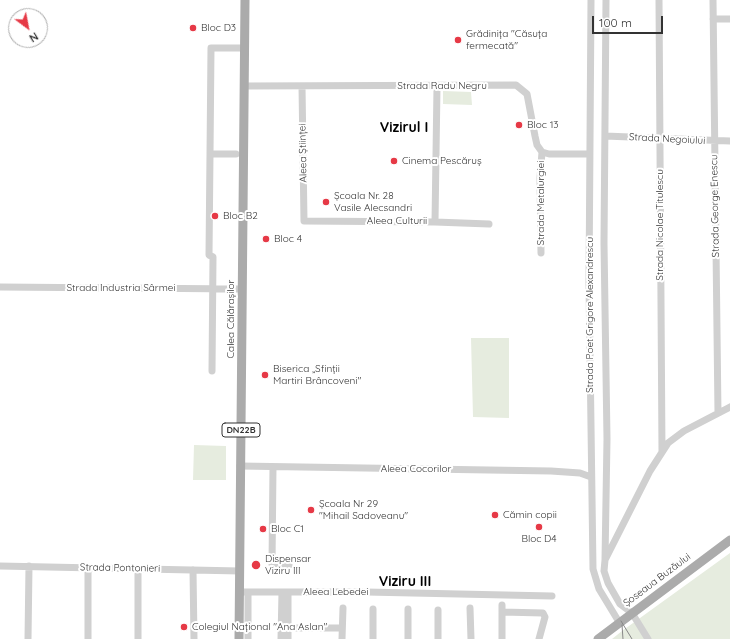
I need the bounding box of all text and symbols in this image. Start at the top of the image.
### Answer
north arrow [8,8,48,48]
scale bar [594,8,665,34]
text: 100 m [599,15,632,30]
place label: Bloc D3 [201,22,236,34]
marker: Bloc D3 [188,23,198,33]
place label: Grădinița "Căsuța fermecată" [466,28,547,52]
text: N [27,29,41,45]
marker: Grădinița "Căsuța fermecată" [453,35,463,45]
street label: Strada Radu Negru [397,80,487,92]
place label: Bloc 13 [527,119,559,131]
district label: Vizirul I [380,120,428,136]
marker: Bloc 13 [514,120,524,130]
street label: Aleea Științei [296,123,310,183]
street label: Strada Negoiului [628,131,706,147]
street label: Strada George Enescu [708,154,722,258]
place label: Cinema Pescăruș [402,155,482,167]
marker: Cinema Pescăruș [389,156,399,166]
street label: Strada Metalurgiei [535,161,547,245]
street label: Strada Nicolae Titulescu [654,169,666,281]
place label: Școala Nr. 28 Vasile Alecsandri [334,190,412,214]
marker: Școala Nr. 28 Vasile Alecsandri [321,197,331,207]
place label: Bloc B2 [223,210,258,222]
marker: Bloc B2 [210,211,220,221]
street label: Aleea Culturii [367,215,427,227]
place label: Bloc 4 [274,233,302,245]
marker: Bloc 4 [261,234,271,244]
street label: Strada Poet Grigore Alexandrescu [584,237,596,393]
street label: Calea Călărașilor [225,280,237,358]
street label: Strada Industria Sârmei [66,282,176,294]
place label: Biserica „Sfinții Martiri Brâncoveni" [273,363,361,386]
marker: Biserica „Sfinții Martiri Brâncoveni" [260,370,270,380]
road number: DN22B [222,423,260,437]
street label: Aleea Cocorilor [381,463,451,475]
place label: Școala Nr 29 "Mihail Sadoveanu" [319,498,408,522]
marker: Școala Nr 29 "Mihail Sadoveanu" [306,505,316,515]
place label: Cămin copii [503,509,557,521]
marker: Cămin copii [490,510,500,520]
marker: Bloc D4 [534,522,544,532]
place label: Bloc C1 [271,523,304,535]
marker: Bloc C1 [258,524,268,534]
place label: Bloc D4 [521,533,557,545]
street label: Șoseaua Buzăului [621,551,693,609]
place label: Dispensar Viziru III [265,553,311,576]
marker: Dispensar Viziru III [250,559,262,571]
street label: Strada Pontonieri [80,561,160,575]
district label: Viziru III [379,574,431,590]
street label: Aleea Lebedei [303,586,369,598]
place label: Colegiul Național "Ana Aslan" [192,621,327,633]
marker: Colegiul Național "Ana Aslan" [179,622,189,632]

